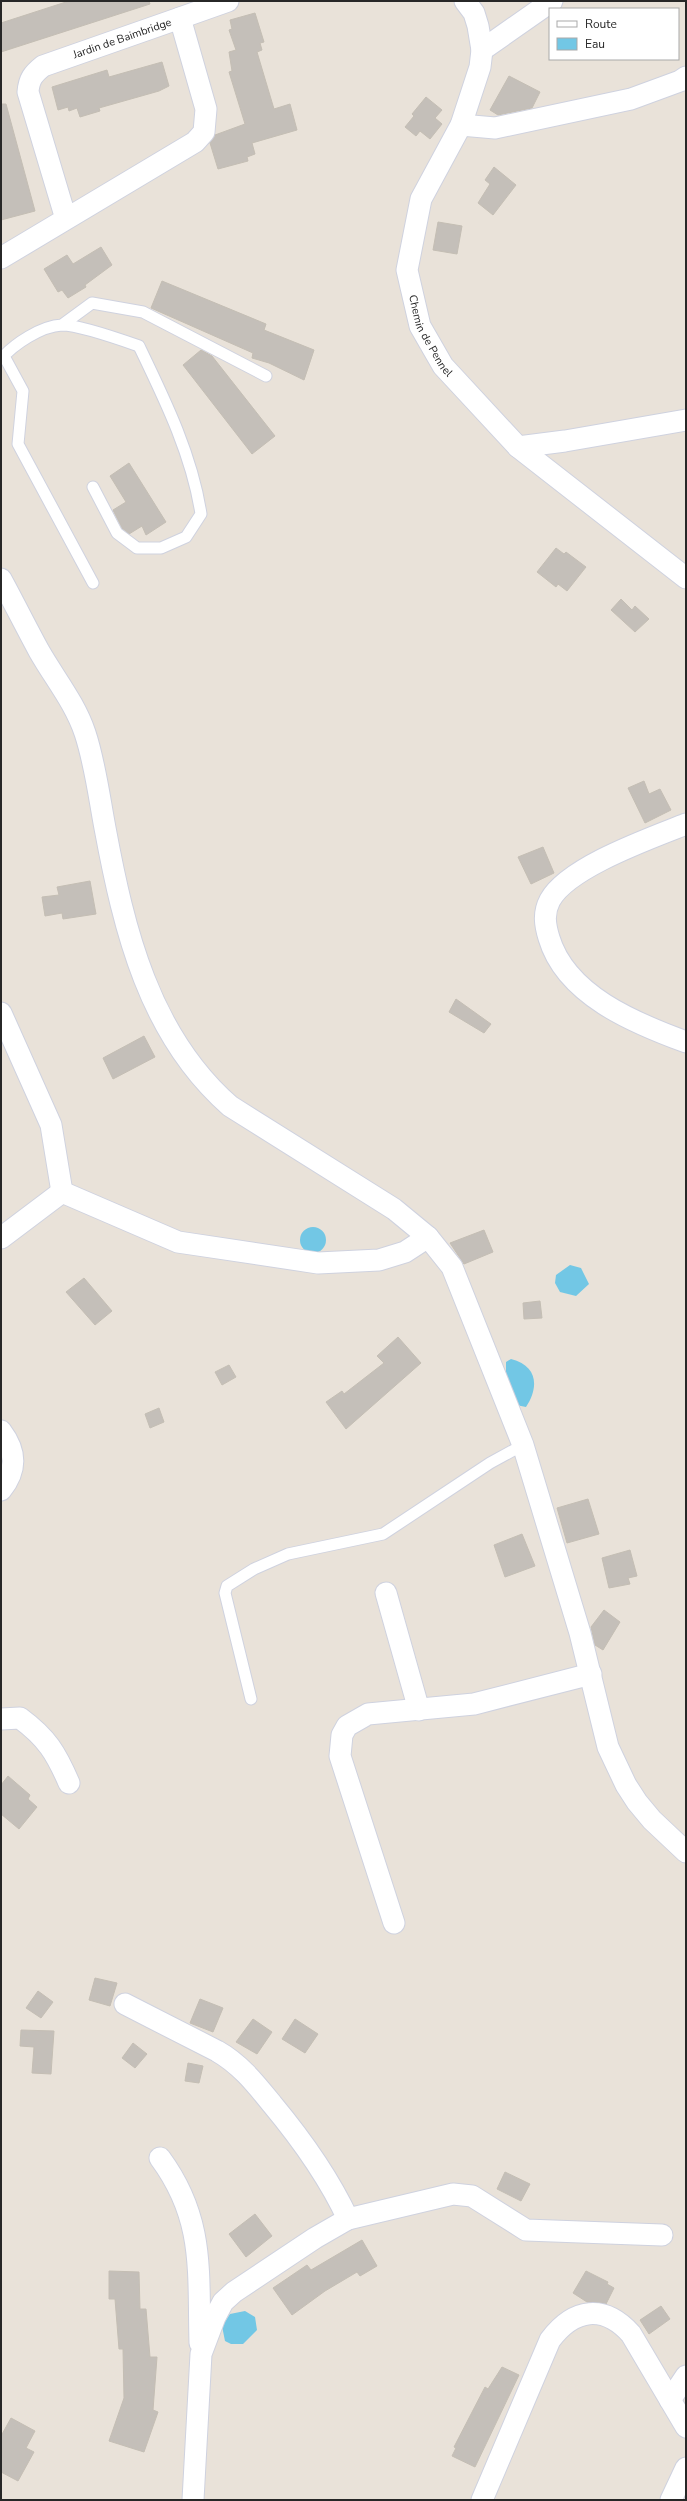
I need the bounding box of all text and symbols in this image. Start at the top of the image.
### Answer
legend [549,8,679,60]
street label: Jardin de Baimbridge [70,15,174,63]
text: Route [585,16,617,32]
text: Eau [585,36,605,52]
street label: Chemin de Pennel [405,293,457,381]

